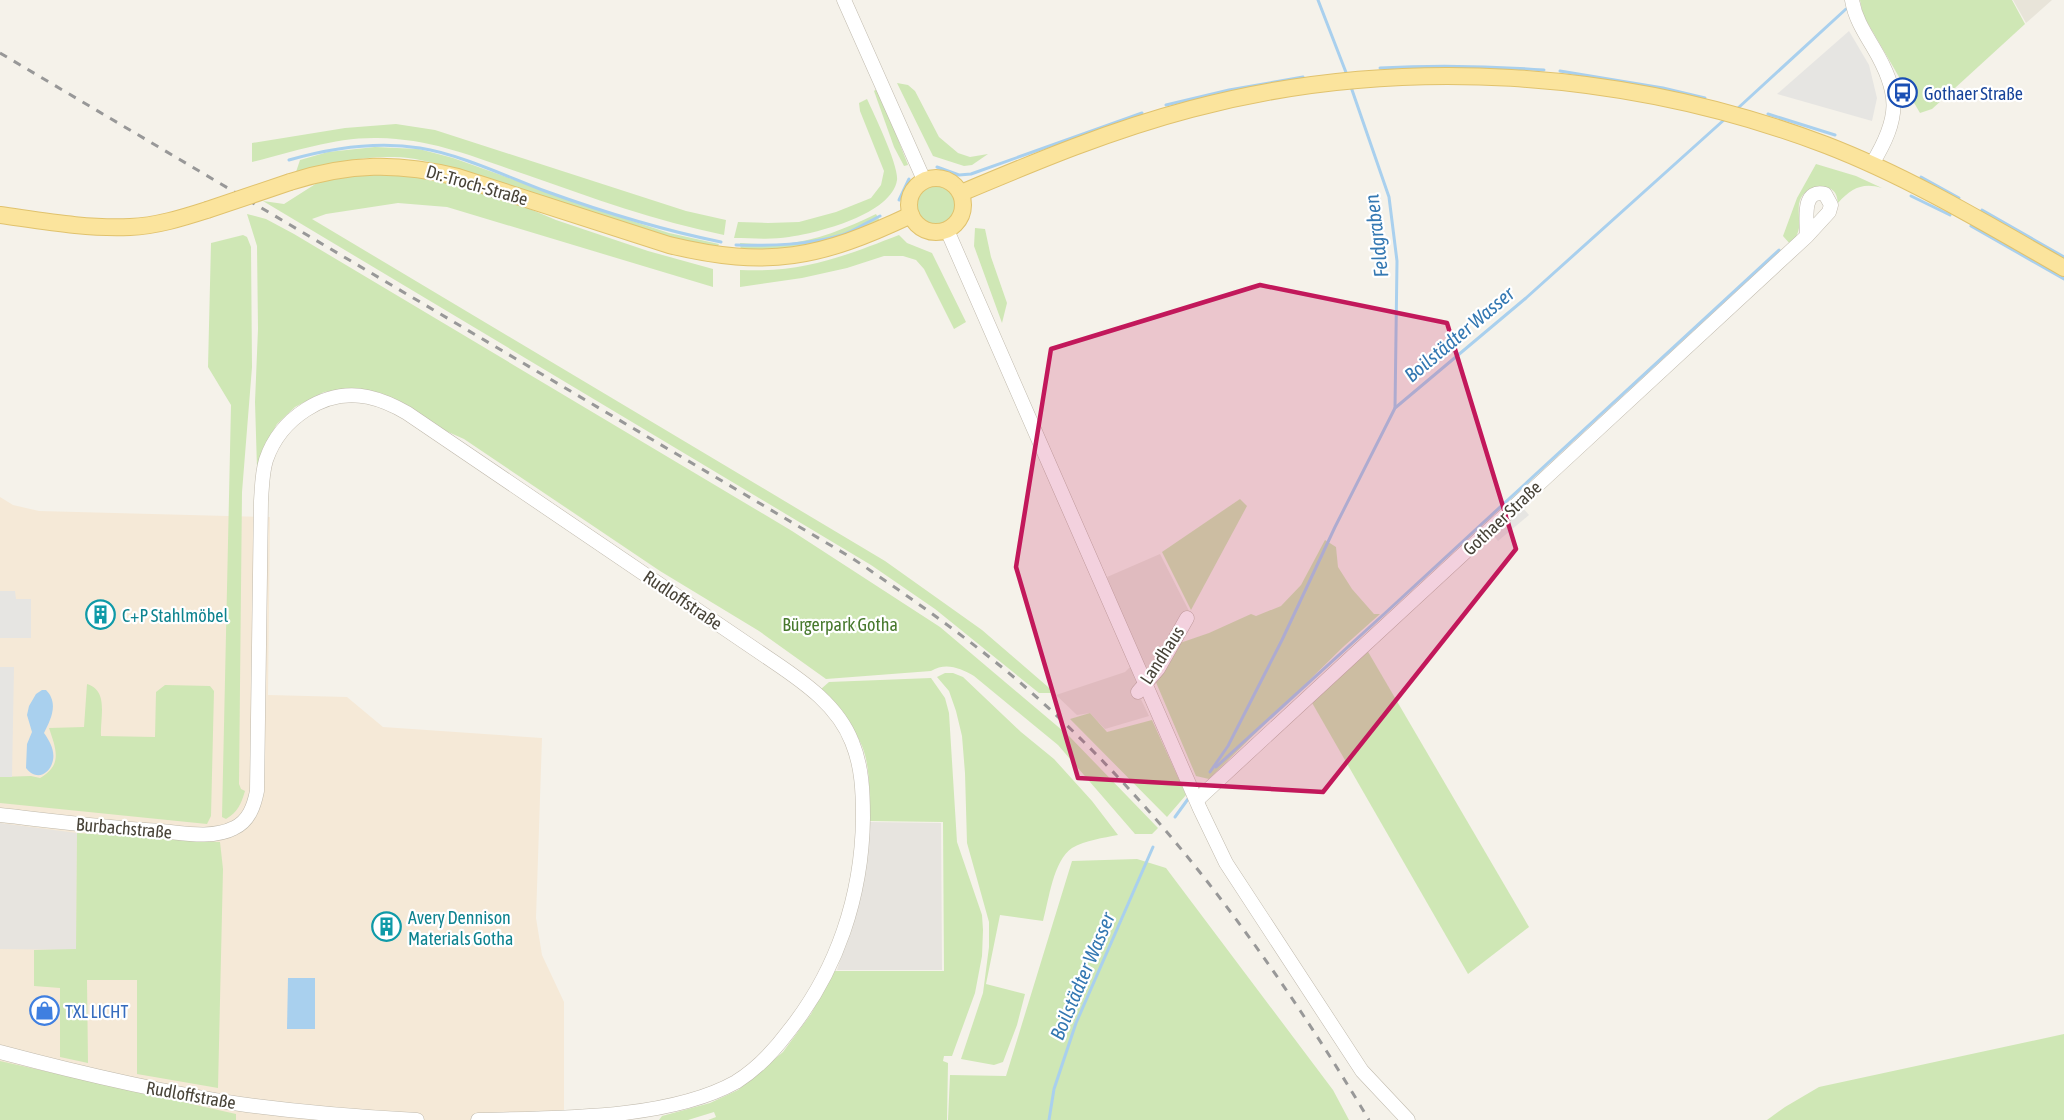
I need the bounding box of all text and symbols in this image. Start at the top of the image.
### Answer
bus stop icon: Gothaer Straße [1887,77,1919,109]
place label: Gothaer Straße [1924,83,2023,104]
street label: Dr.-Troch-Straße [424,160,530,210]
water label: Feldgraben [1359,193,1393,279]
water label: Boilstädter Wasser [1400,281,1519,386]
street label: Gothaer Straße [1459,477,1545,559]
street label: Rudloffstraße [640,566,726,634]
building icon: C+P Stahlmöbel [85,599,117,631]
place label: C+P Stahlmöbel [122,605,228,626]
park label: Bürgerpark Gotha [782,614,898,635]
street label: Landhaus [1136,622,1188,688]
street label: Burbachstraße [75,813,173,843]
place label: Avery Dennison Materials Gotha [408,907,513,949]
water label: Boilstädter Wasser [1045,908,1120,1043]
building icon: Avery Dennison Materials Gotha [371,911,403,943]
shop icon: TXL LICHT [28,995,60,1027]
place label: TXL LICHT [65,1001,129,1022]
street label: Rudloffstraße [145,1077,237,1113]

